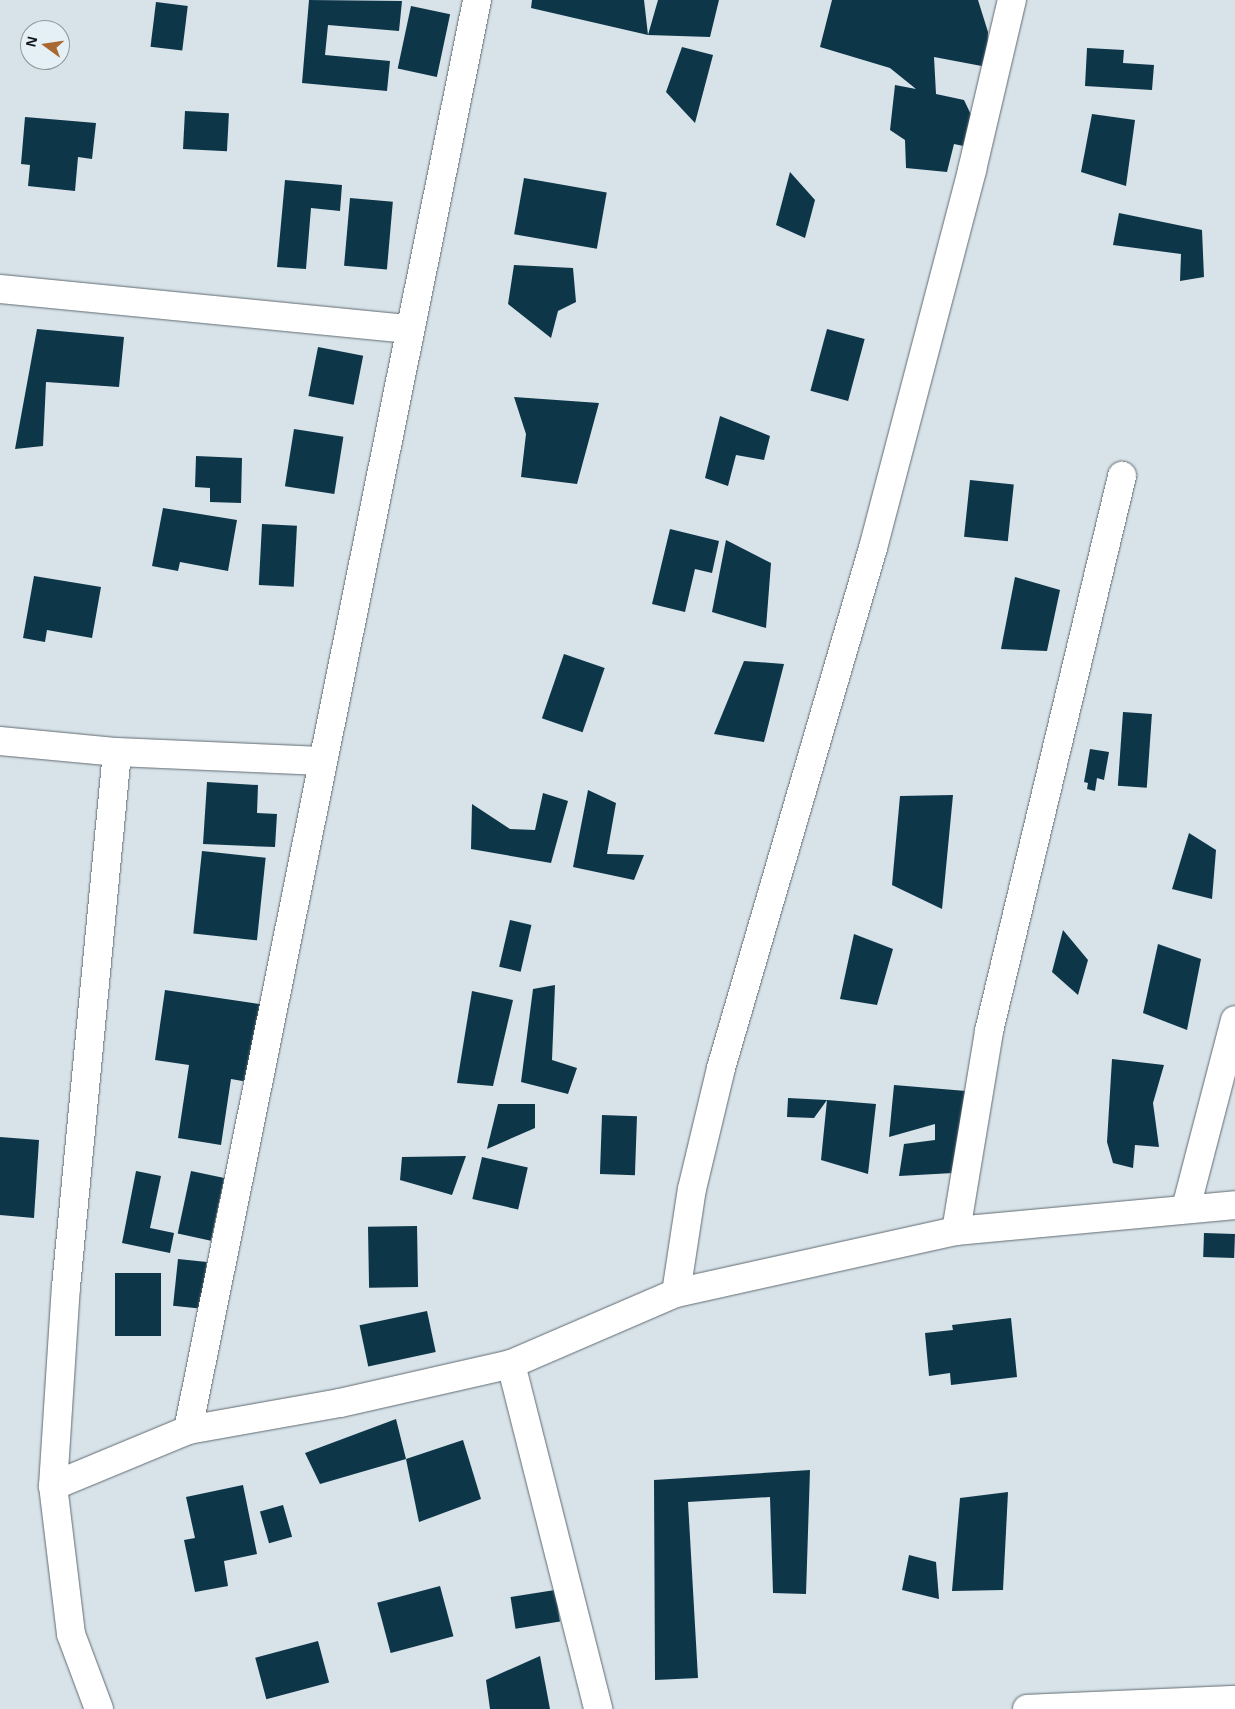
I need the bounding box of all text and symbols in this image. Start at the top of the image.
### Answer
north arrow [20,20,70,70]
text: N [22,35,40,48]

